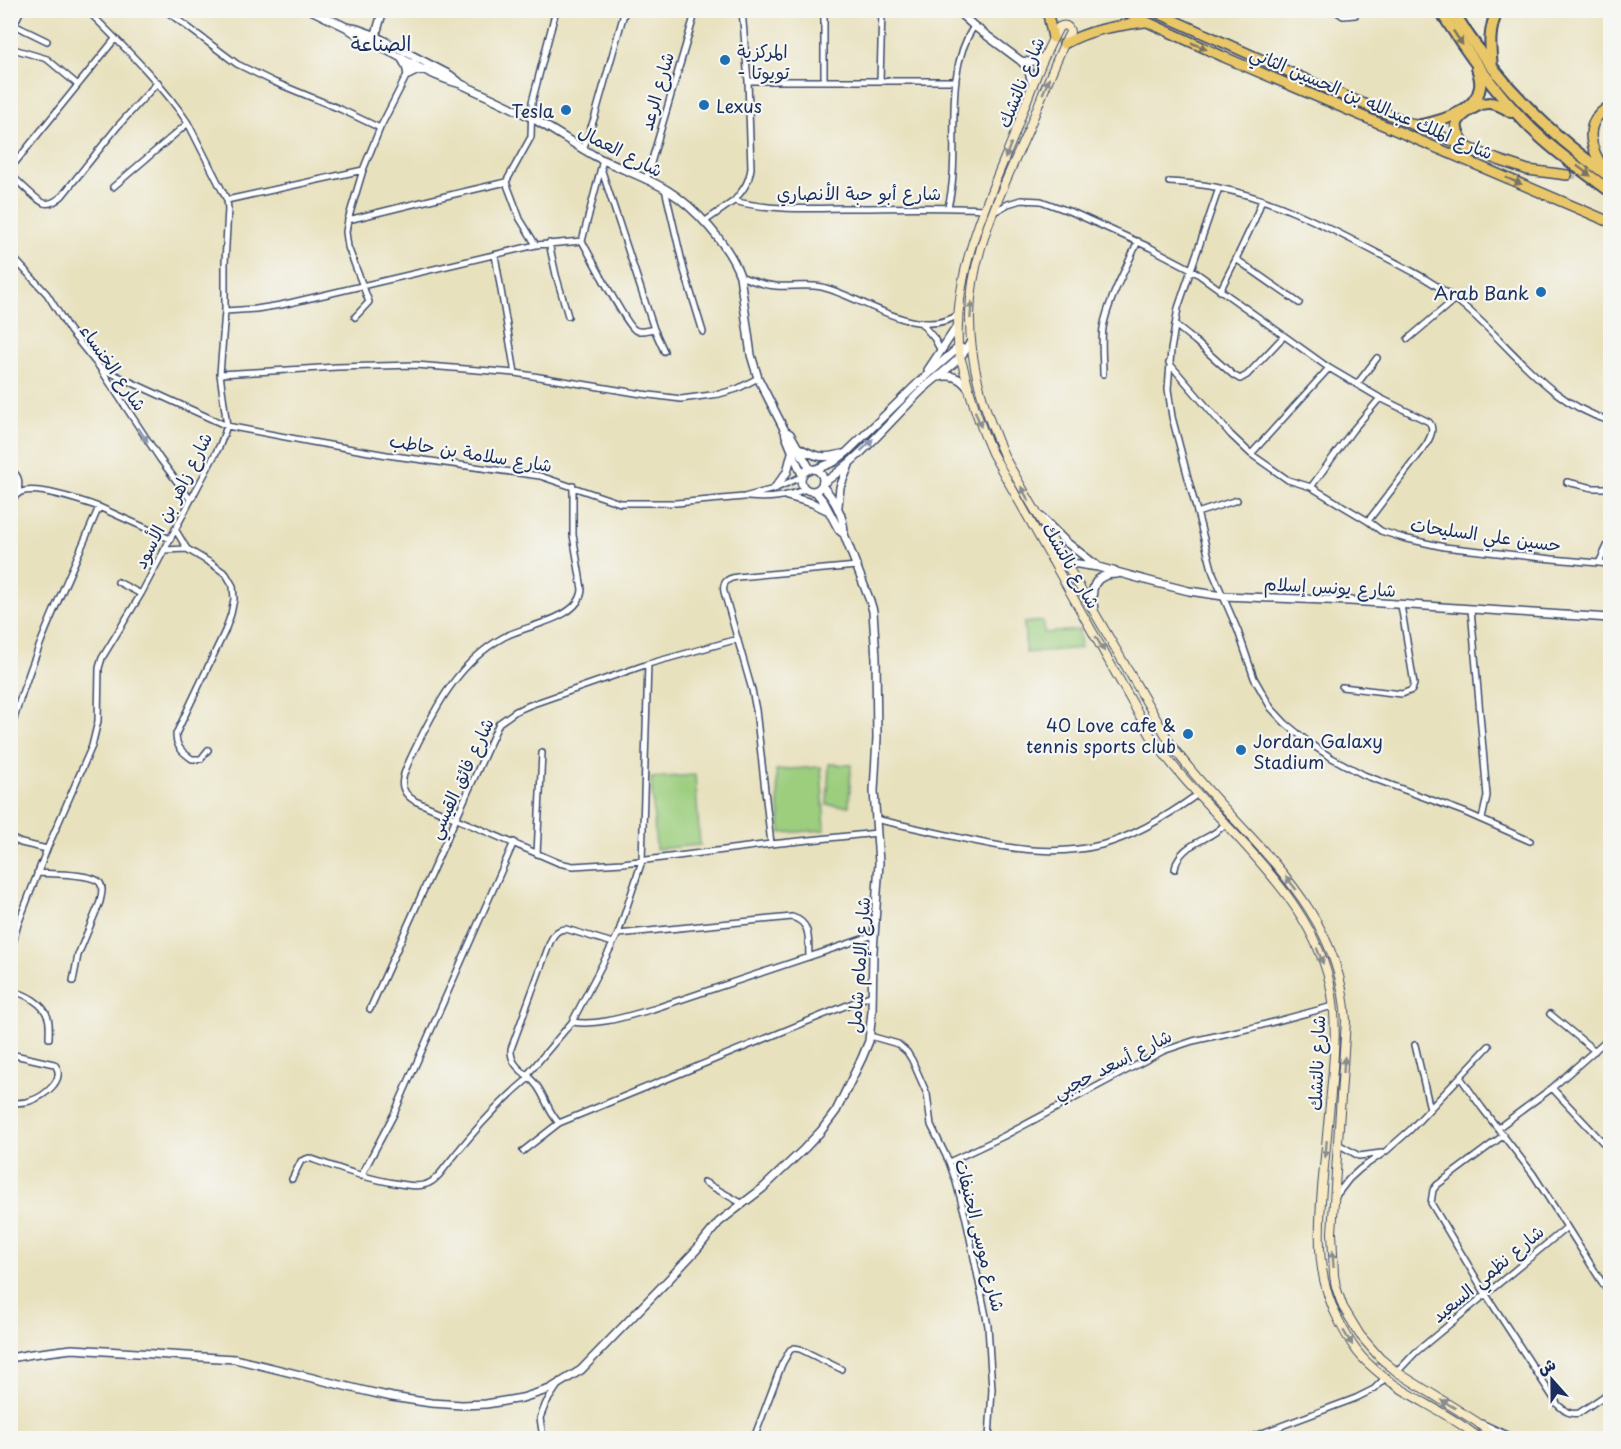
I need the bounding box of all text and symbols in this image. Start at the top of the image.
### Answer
district label: الصناعة [351,28,411,58]
one-way arrow [1452,30,1463,46]
street label: شارع نالتشك [990,33,1050,131]
place label: المركزية - تويوتا [737,37,790,85]
street label: شارع الملك عبدالله بن الحسين الثاني [1245,39,1498,169]
one-way arrow [1191,42,1208,51]
street label: شارع الرعد [632,49,680,133]
marker: المركزية - تويوتا [718,53,732,67]
one-way arrow [1041,77,1051,95]
place label: Lexus [716,92,762,119]
place label: Tesla [511,97,555,124]
marker: Lexus [697,98,711,112]
marker: Tesla [559,103,573,117]
street label: شارع العمال [574,117,668,183]
one-way arrow [1002,142,1012,160]
one-way arrow [1576,165,1591,177]
one-way arrow [1505,177,1523,186]
street label: شارع أبو حبة الأنصاري [777,179,941,207]
place label: Arab Bank [1434,279,1529,306]
marker: Arab Bank [1534,285,1548,299]
one-way arrow [966,300,975,319]
street label: شارع الخنساء [74,318,154,416]
one-way arrow [973,410,983,428]
street label: شارع سلامة بن حاطب [388,426,554,478]
street label: شارع زاهر بن الأسود [126,427,218,573]
one-way arrow [137,427,148,443]
one-way arrow [860,437,874,452]
one-way arrow [1020,485,1030,502]
street label: حسين علي السليحات [1408,510,1563,562]
street label: شارع نالتشك [1036,517,1108,613]
street label: شارع يونس إسلام [1263,569,1397,605]
one-way arrow [1095,636,1105,653]
place label: 40 Love cafe & tennis sports club [1026,711,1176,759]
street label: شارع فائق القيسي [420,713,503,845]
marker: 40 Love cafe & tennis sports club [1181,727,1195,741]
place label: Jordan Galaxy Stadium [1253,727,1383,775]
marker: Jordan Galaxy Stadium [1234,743,1248,757]
one-way arrow [1285,876,1297,891]
street label: شارع الإمام شامل [840,896,878,1034]
one-way arrow [1316,947,1325,965]
street label: شارع نالتشك [1301,1015,1331,1111]
street label: شارع أسعد حجبي [1048,1021,1178,1108]
one-way arrow [1339,1055,1348,1074]
one-way arrow [1321,1139,1331,1158]
street label: شارع موسى الحنيفات [949,1156,1013,1314]
street label: شارع نظمي السعيد [1425,1218,1552,1331]
one-way arrow [1328,1250,1338,1269]
one-way arrow [1343,1330,1353,1347]
north arrow [1522,1350,1582,1410]
text: ش [1534,1351,1559,1379]
one-way arrow [1440,1399,1457,1409]

